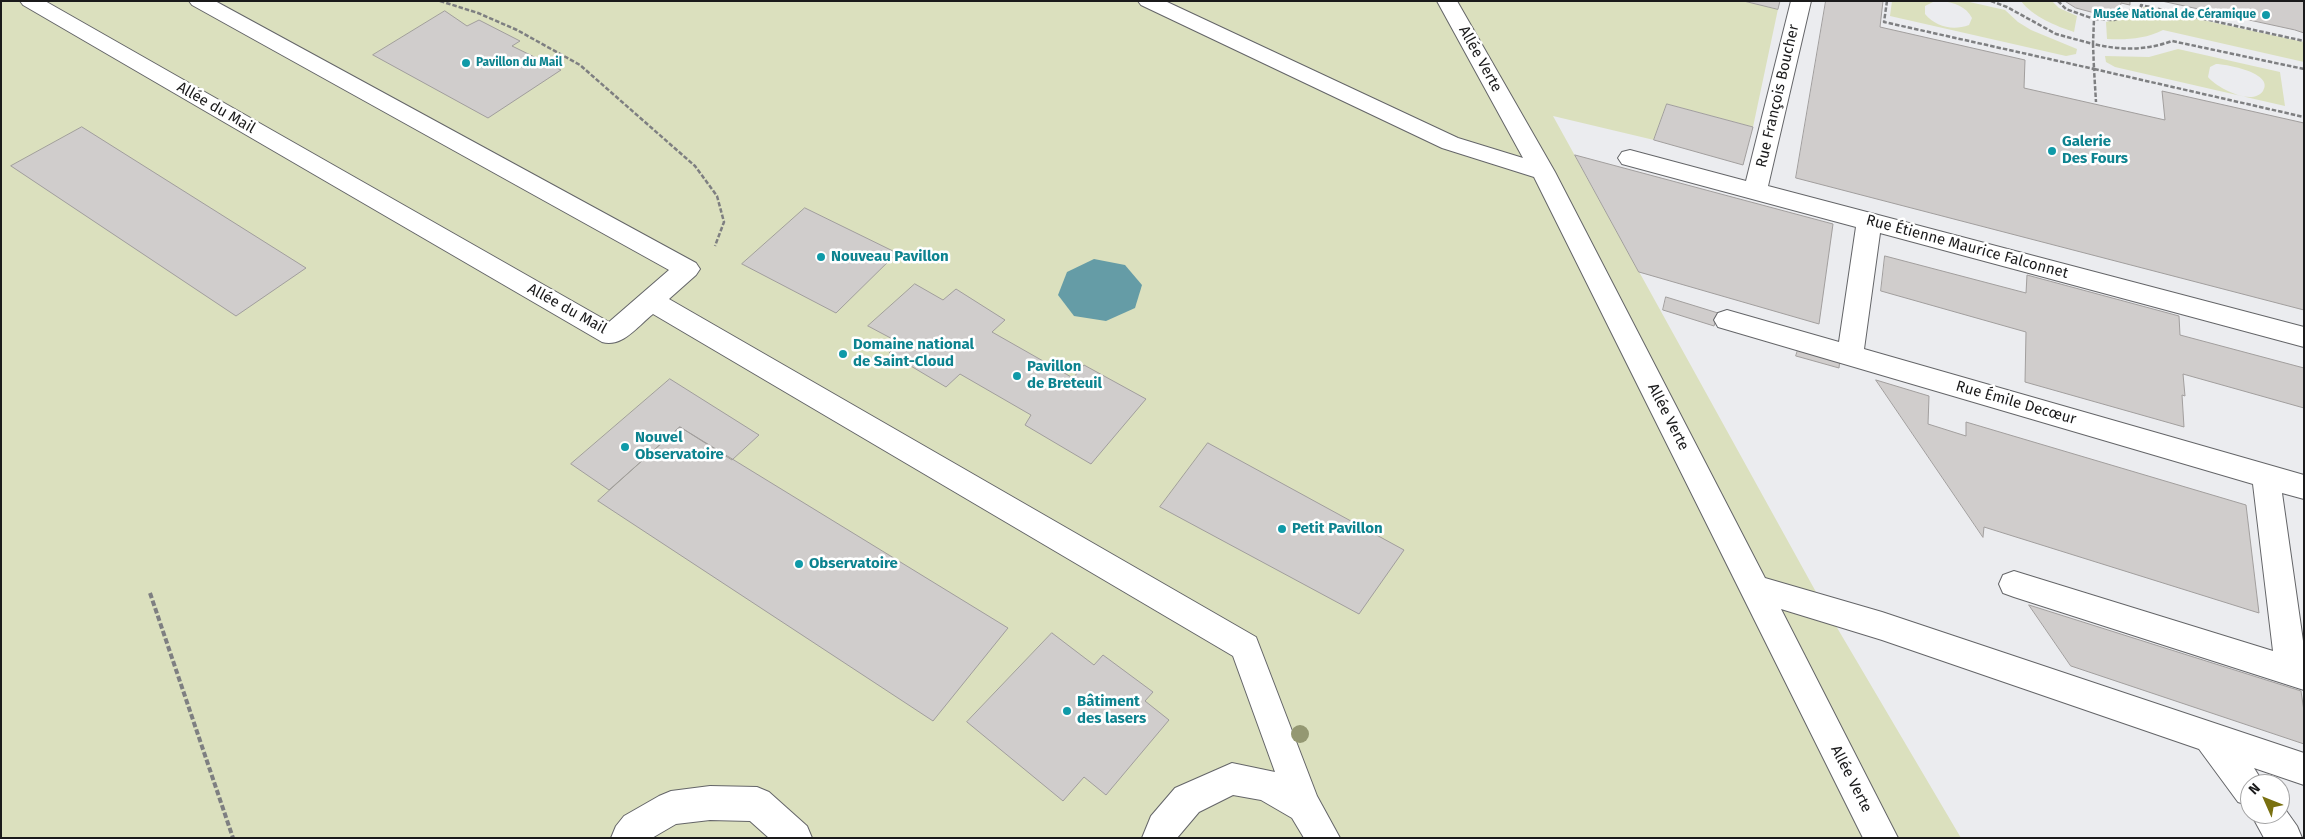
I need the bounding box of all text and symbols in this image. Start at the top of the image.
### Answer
place label: Musée National de Céramique [2093,8,2256,22]
marker: Musée National de Céramique [2260,9,2272,21]
street label: Allée Verte [1454,23,1506,95]
street label: Rue François Boucher [1753,23,1803,169]
place label: Pavillon du Mail [476,56,562,70]
marker: Pavillon du Mail [460,57,472,69]
street label: Allée du Mail [173,78,259,138]
place label: Galerie Des Fours [2062,133,2128,168]
marker: Galerie Des Fours [2046,145,2058,157]
street label: Rue Étienne Maurice Falconnet [1864,211,2070,283]
place label: Nouveau Pavillon [831,248,949,266]
marker: Nouveau Pavillon [815,251,827,263]
street label: Allée du Mail [524,280,610,338]
place label: Domaine national de Saint-Cloud [853,336,974,371]
marker: Domaine national de Saint-Cloud [837,348,849,360]
place label: Pavillon de Breteuil [1027,358,1102,393]
marker: Pavillon de Breteuil [1011,370,1023,382]
street label: Rue Émile Decœur [1954,377,2078,429]
street label: Allée Verte [1643,380,1693,454]
place label: Nouvel Observatoire [635,429,724,464]
marker: Nouvel Observatoire [619,441,631,453]
place label: Petit Pavillon [1292,520,1383,538]
marker: Petit Pavillon [1276,523,1288,535]
place label: Observatoire [809,555,898,573]
marker: Observatoire [793,558,805,570]
place label: Bâtiment des lasers [1077,693,1146,728]
marker: Bâtiment des lasers [1061,705,1073,717]
street label: Allée Verte [1826,742,1876,816]
north arrow [2240,774,2290,824]
text: N [2245,780,2264,798]

